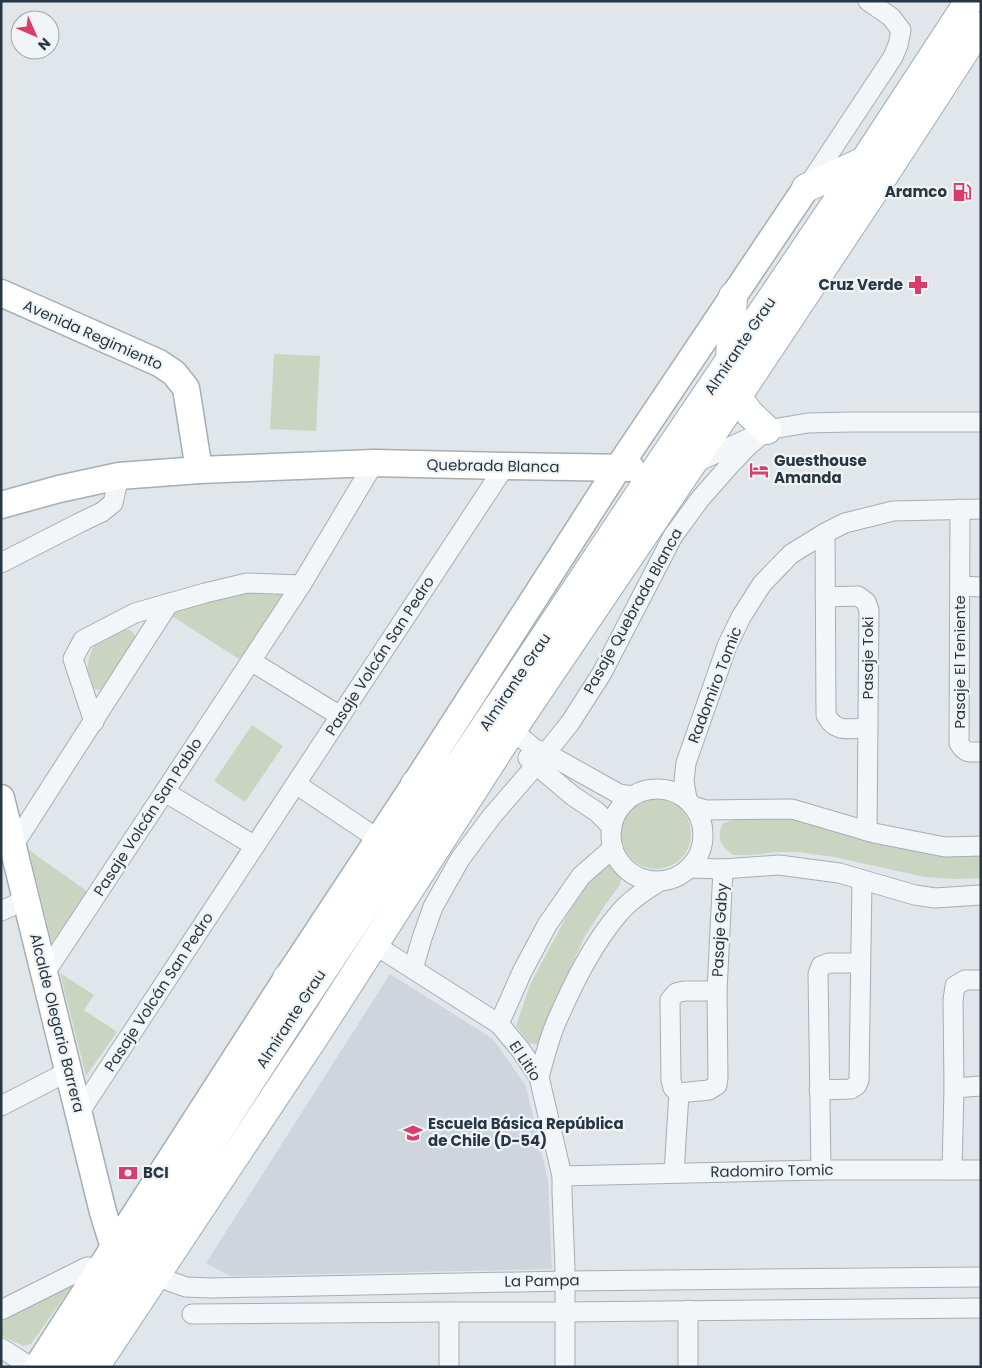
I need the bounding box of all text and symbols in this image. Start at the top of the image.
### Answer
north arrow [10,10,60,60]
text: N [33,33,55,55]
place label: Aramco [885,181,947,202]
fuel station icon: Aramco [951,181,973,203]
place label: Cruz Verde [818,274,903,295]
pharmacy icon: Cruz Verde [907,274,929,296]
street label: Almirante Grau [699,293,780,399]
street label: Avenida Regimiento [20,294,166,375]
place label: Guesthouse Amanda [774,450,867,488]
street label: Quebrada Blanca [426,454,560,477]
hotel icon: Guesthouse Amanda [748,459,770,481]
street label: Pasaje Quebrada Blanca [578,524,687,697]
street label: Pasaje Volcán San Pedro [320,572,439,739]
street label: Pasaje El Teniente [949,595,970,729]
street label: Pasaje Toki [857,617,878,699]
street label: Radomiro Tomic [683,623,746,746]
street label: Almirante Grau [474,629,555,735]
street label: Pasaje Volcán San Pablo [88,733,207,900]
street label: Pasaje Gaby [707,882,732,978]
street label: Pasaje Volcán San Pedro [99,908,218,1075]
street label: Alcalde Olegario Barrera [25,931,90,1115]
street label: Almirante Grau [251,965,330,1072]
street label: El Litio [505,1036,546,1085]
place label: Escuela Básica República de Chile (D-54) [428,1113,624,1151]
school or university icon: Escuela Básica República de Chile (D-54) [402,1122,424,1144]
street label: Radomiro Tomic [710,1159,834,1182]
bank icon: BCI [117,1162,139,1184]
place label: BCI [143,1162,169,1183]
street label: La Pampa [504,1269,580,1292]

